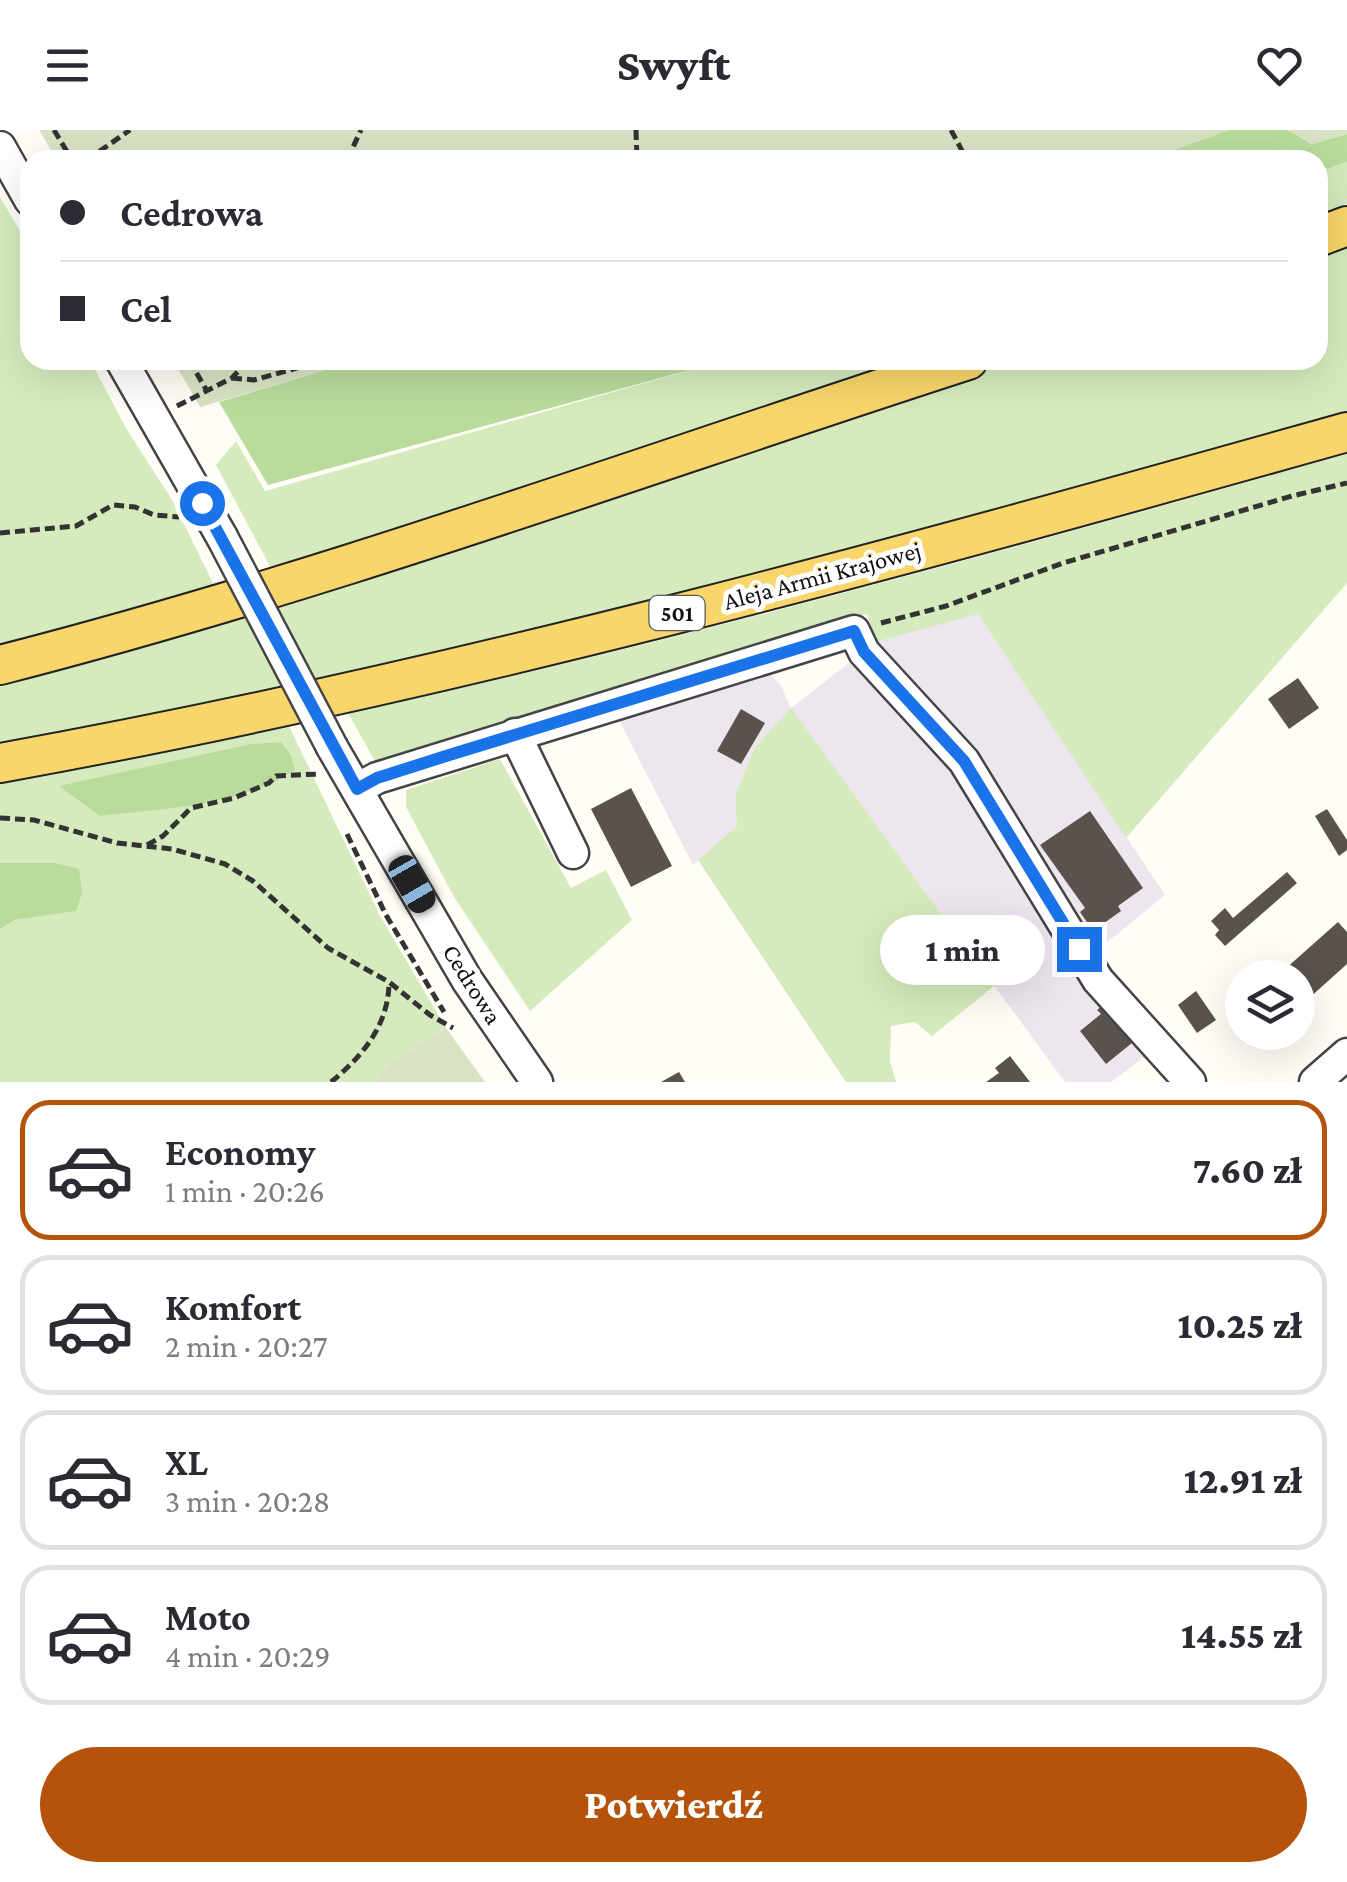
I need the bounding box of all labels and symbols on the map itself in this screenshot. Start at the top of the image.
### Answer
route start [180,481,225,526]
street label: Aleja Armii Krajowej [720,536,924,616]
road number: 501 [650,596,704,630]
car [384,851,440,917]
callout: 1 min [879,914,1044,984]
route end [1057,927,1102,972]
street label: Cedrowa [437,939,508,1030]

